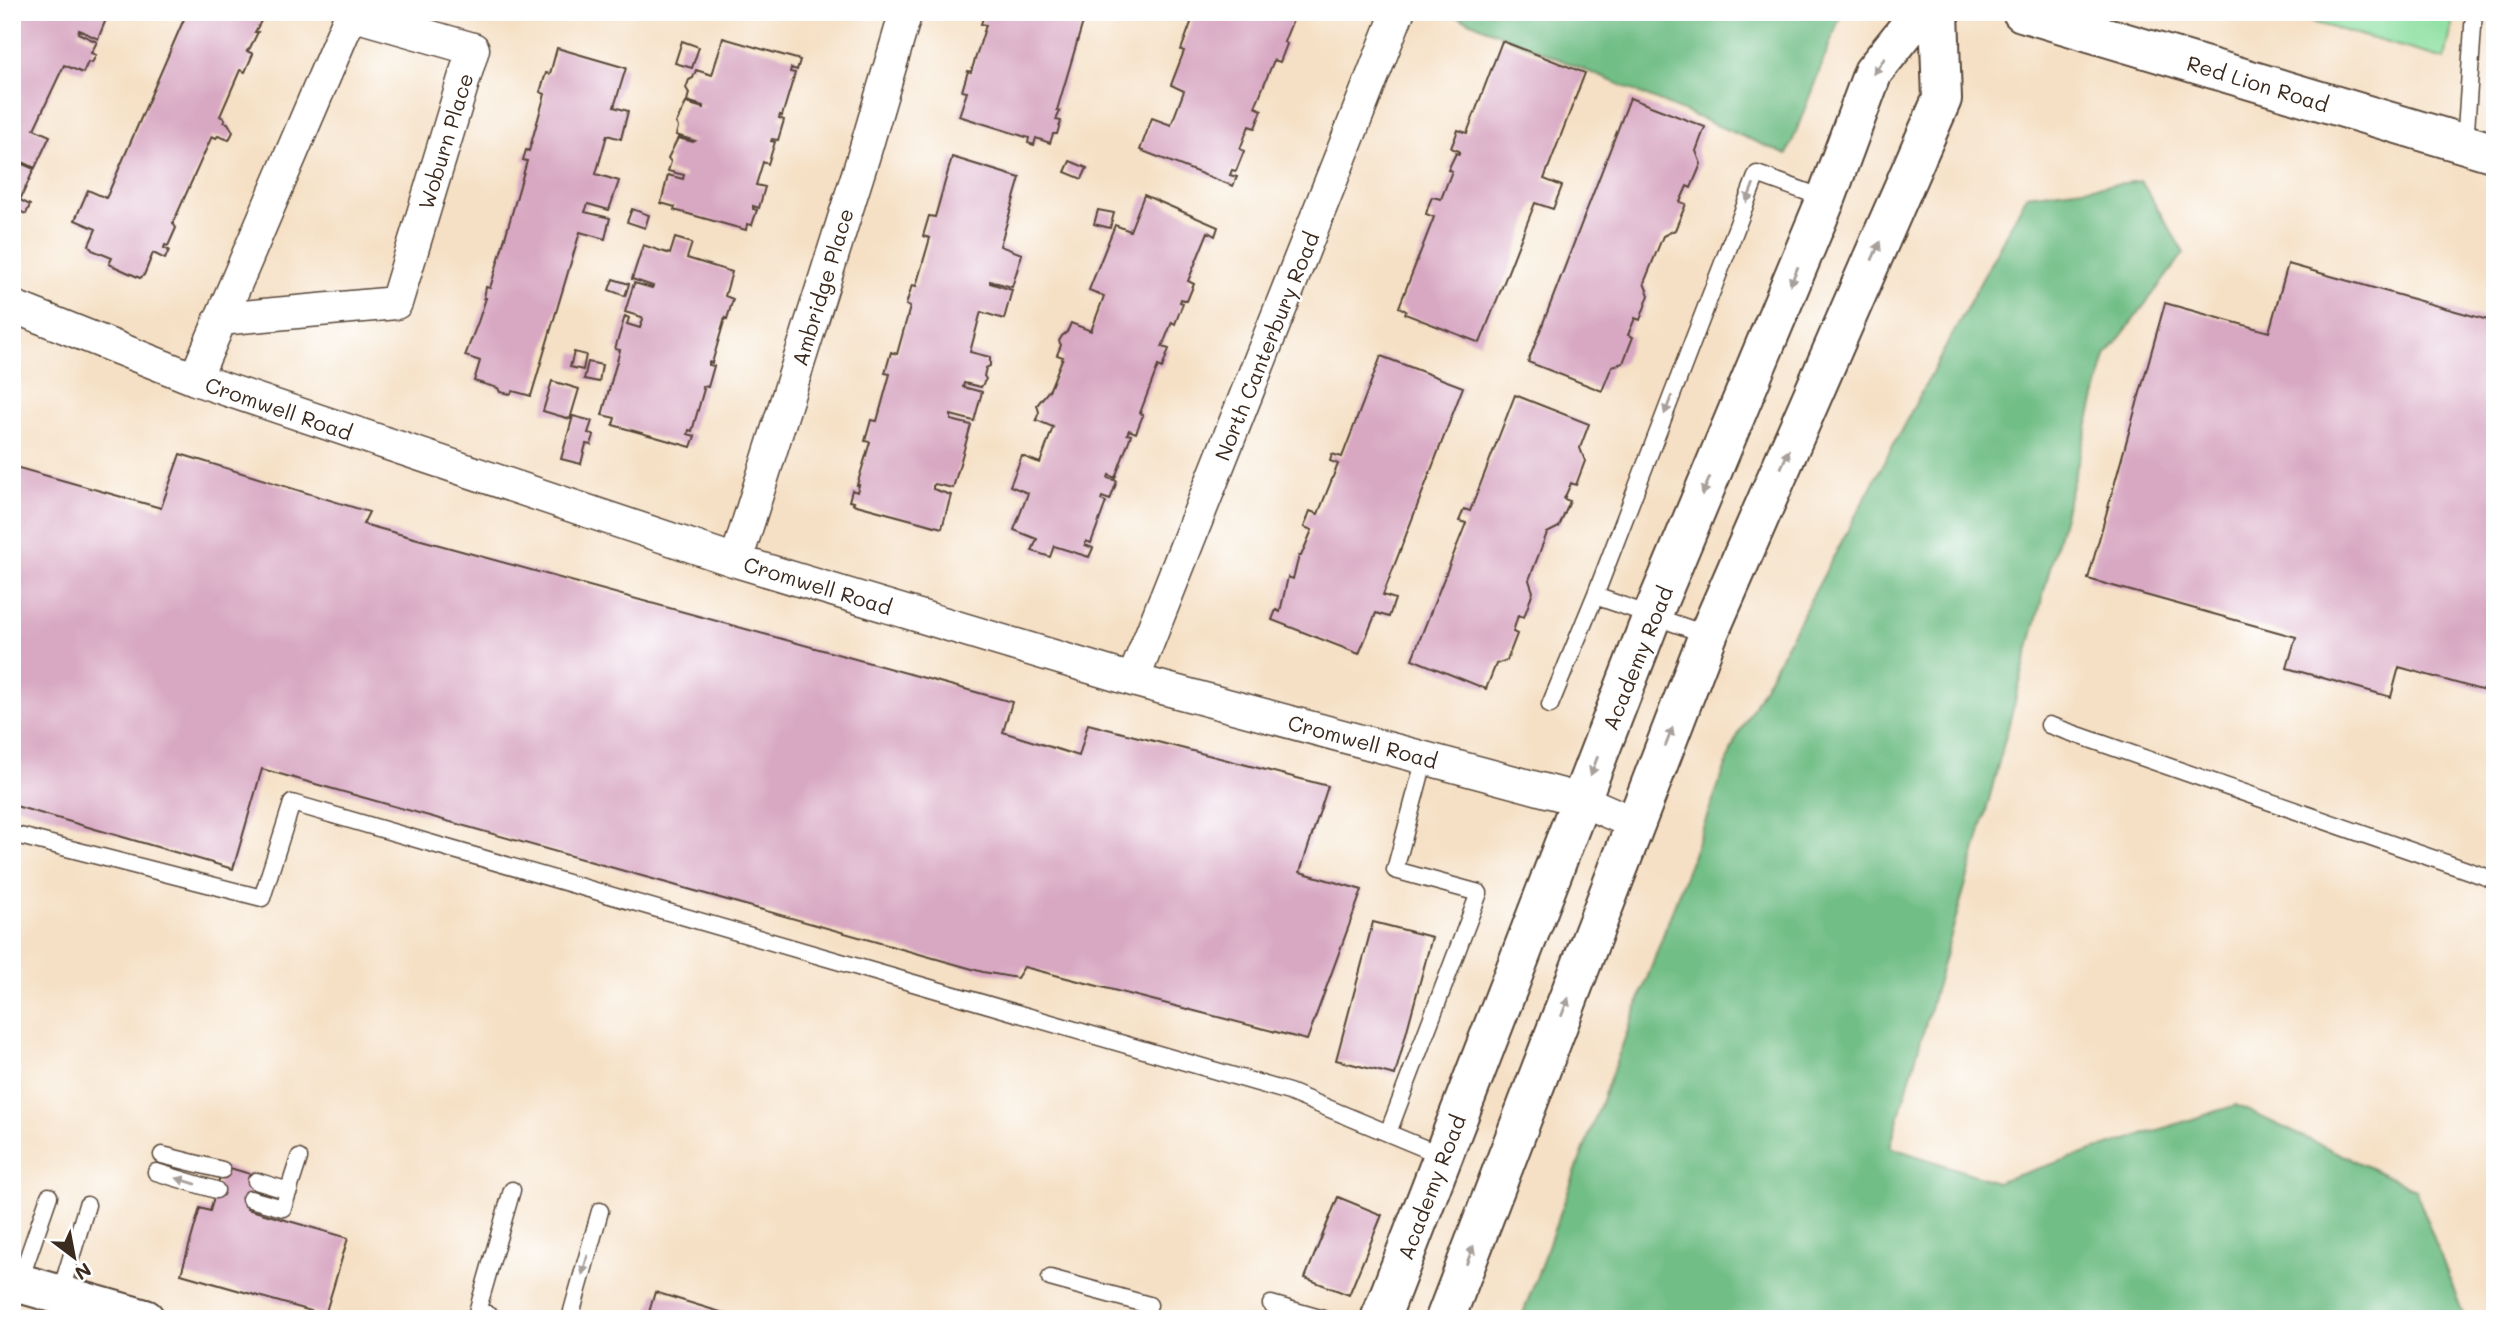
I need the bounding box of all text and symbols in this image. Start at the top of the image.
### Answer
street label: Red Lion Road [2184,49,2332,117]
one-way arrow [1872,57,1886,75]
street label: Woburn Place [411,70,479,212]
one-way arrow [1745,182,1756,203]
street label: Ambridge Place [785,205,859,369]
street label: North Canterbury Road [1208,228,1324,464]
one-way arrow [1870,241,1882,261]
one-way arrow [1788,266,1799,287]
street label: Cromwell Road [202,370,356,446]
one-way arrow [1663,395,1674,416]
one-way arrow [1780,449,1791,470]
one-way arrow [1701,476,1712,497]
street label: Cromwell Road [741,550,895,620]
street label: Academy Road [1596,582,1678,734]
street label: Cromwell Road [1285,708,1441,774]
one-way arrow [1664,726,1675,747]
one-way arrow [1589,755,1600,776]
one-way arrow [1560,996,1571,1017]
street label: Academy Road [1391,1111,1471,1263]
one-way arrow [175,1175,196,1186]
north arrow [38,1222,108,1292]
one-way arrow [1464,1244,1475,1265]
one-way arrow [579,1255,590,1277]
text: N [71,1257,96,1286]

